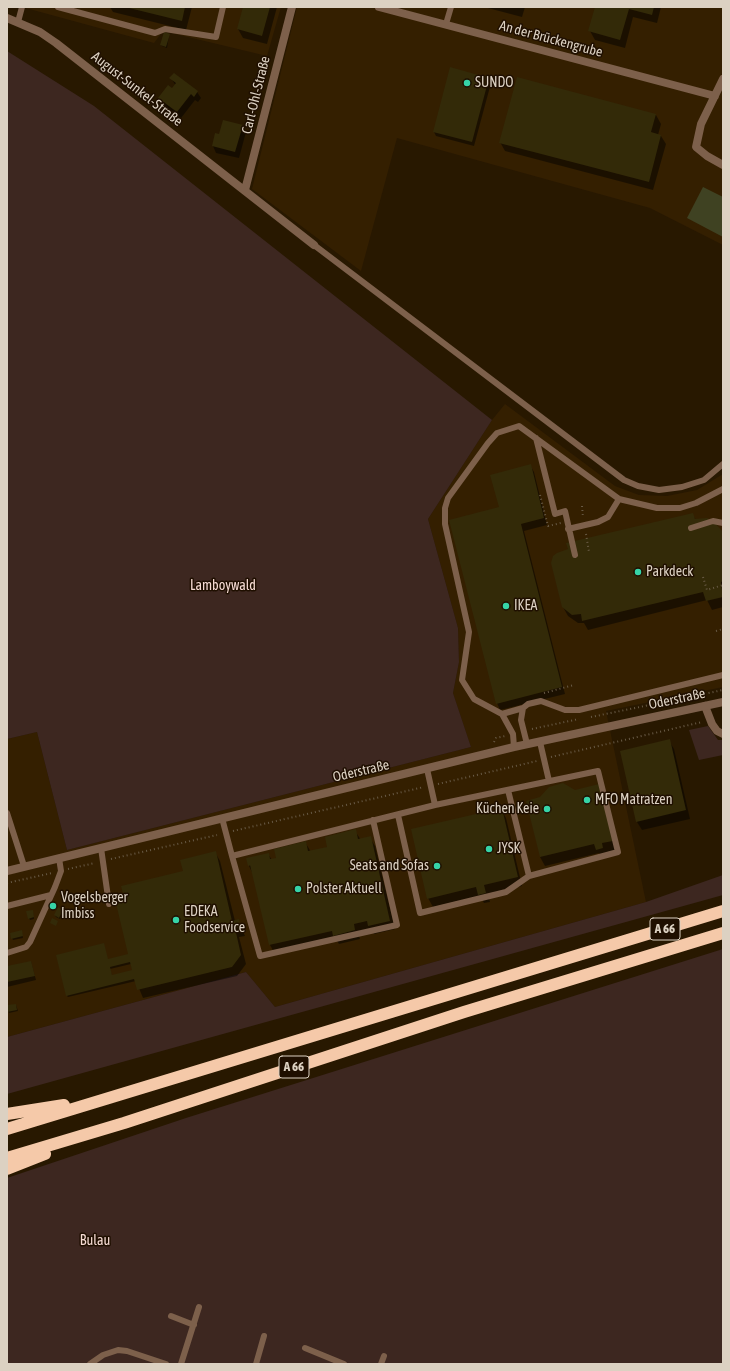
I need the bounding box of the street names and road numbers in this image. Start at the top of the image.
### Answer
street label: An der Brückengrube [498,17,604,61]
street label: August-Sunkel-Straße [88,48,186,130]
street label: Carl-Ohl-Straße [238,54,274,136]
street label: Oderstraße [647,685,707,713]
street label: Oderstraße [331,756,391,786]
road number: A 66 [650,918,680,940]
road number: A 66 [279,1056,309,1078]

